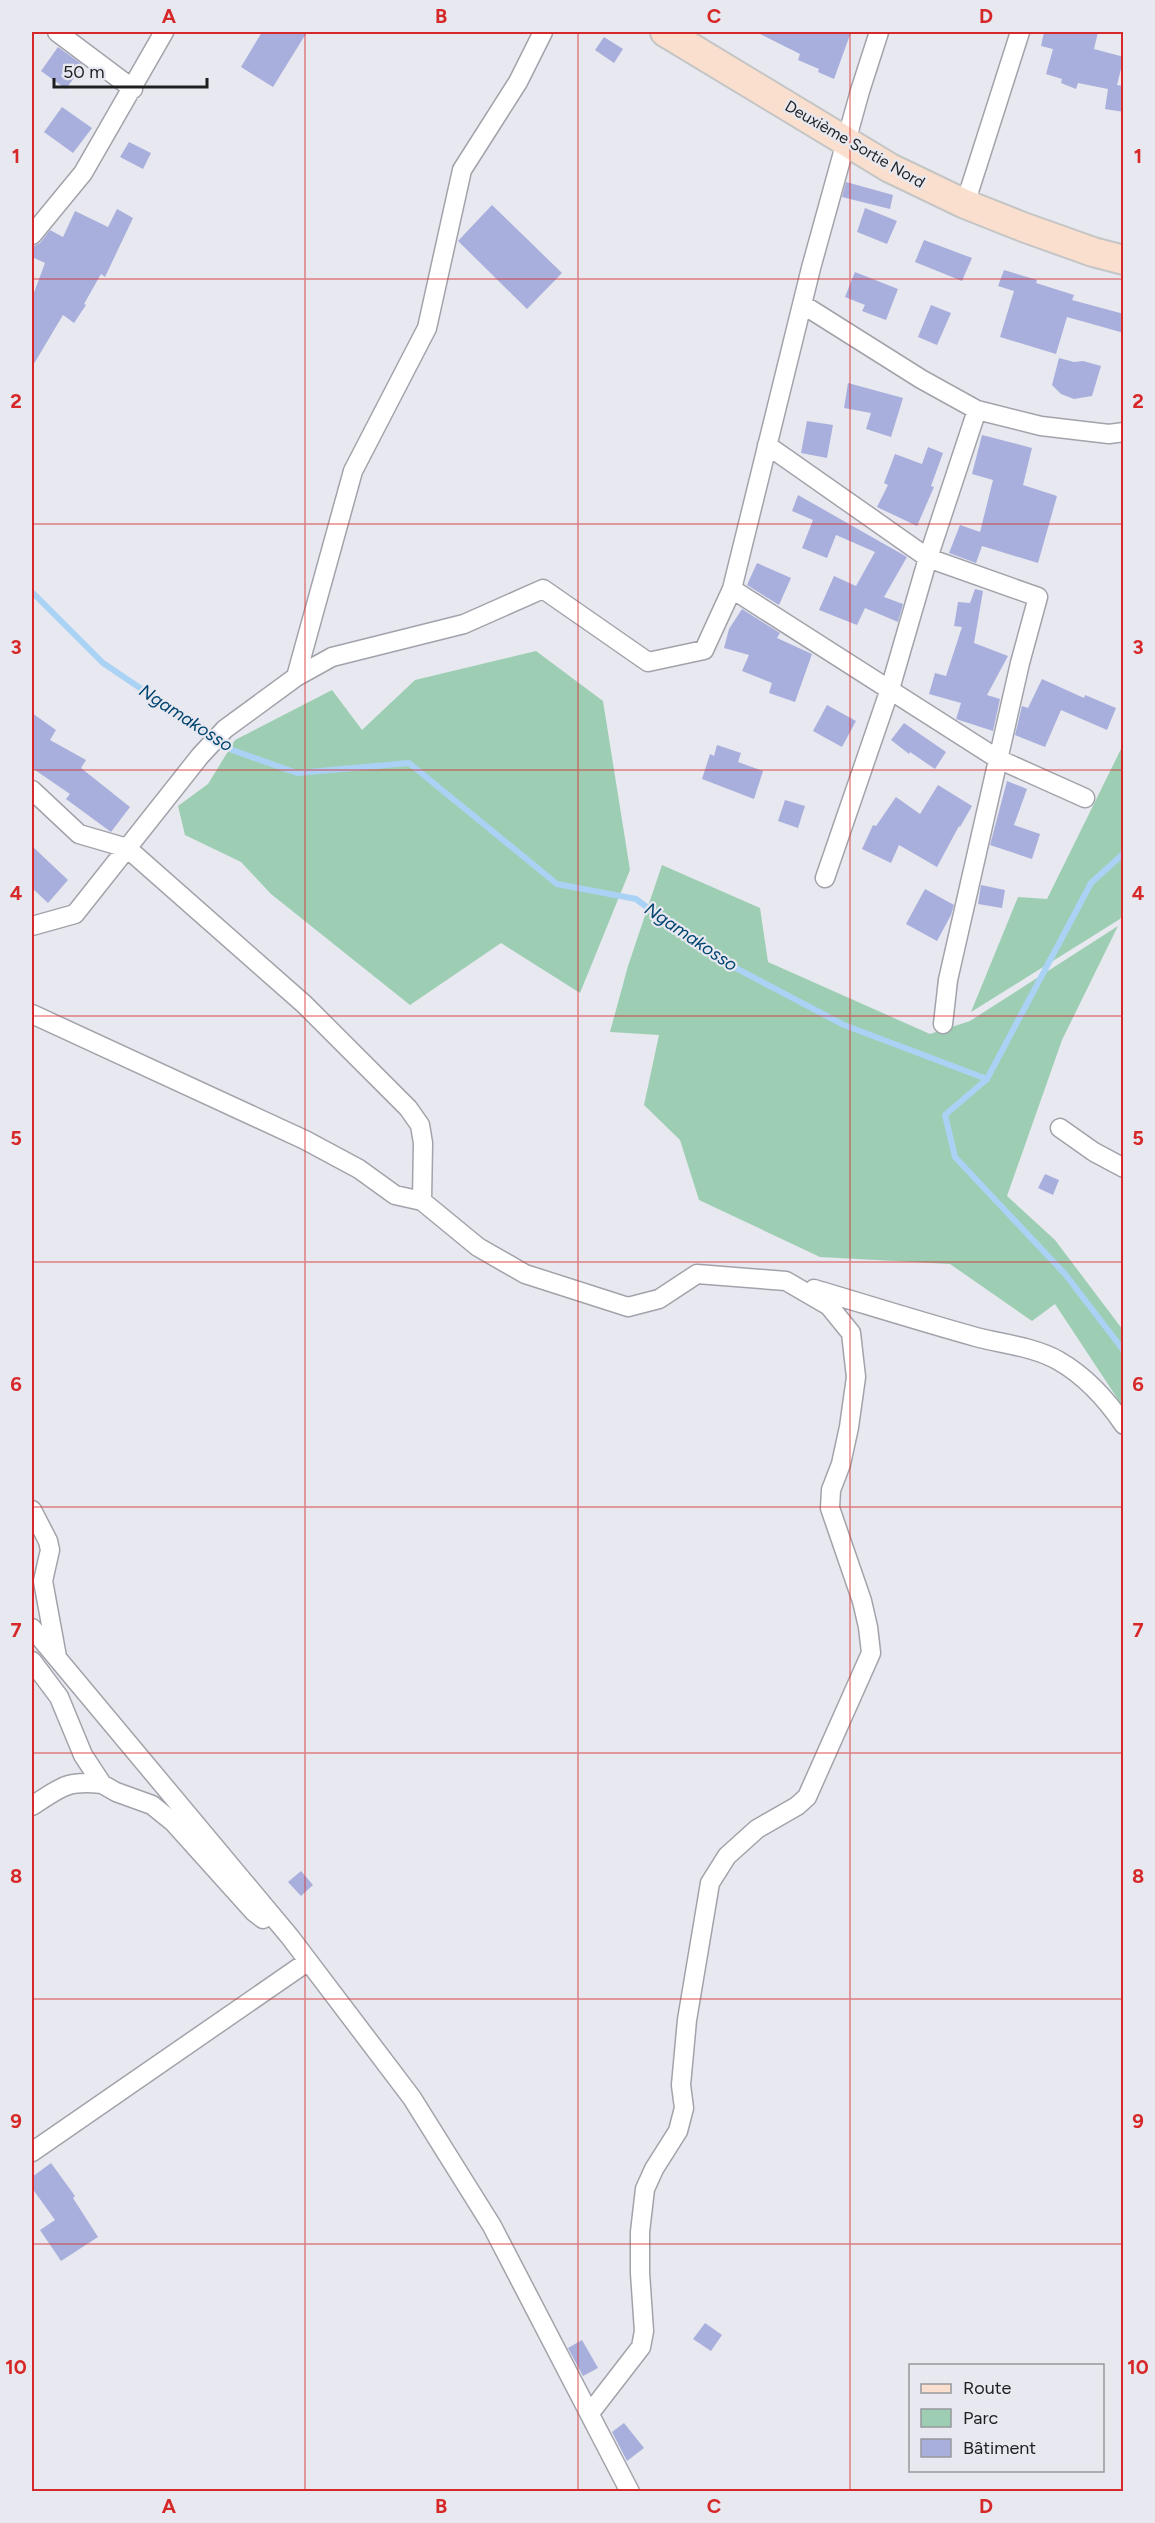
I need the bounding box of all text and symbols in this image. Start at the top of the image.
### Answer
text: A [162,4,177,28]
text: B [435,4,447,28]
text: C [707,4,721,28]
text: D [979,4,993,28]
scale bar [54,51,207,89]
text: 50 m [63,61,105,83]
street label: Deuxième Sortie Nord [782,96,928,192]
text: 1 [12,144,20,168]
text: 1 [1134,144,1142,168]
text: 2 [10,389,22,413]
text: 2 [1132,389,1144,413]
text: 3 [10,635,22,659]
text: 3 [1132,635,1144,659]
water label: Ngamakosso [135,680,237,756]
text: 4 [10,881,23,905]
text: 4 [1132,881,1145,905]
water label: Ngamakosso [640,898,742,976]
text: 5 [10,1126,22,1150]
text: 5 [1132,1126,1144,1150]
text: 6 [10,1372,22,1396]
text: 6 [1132,1372,1144,1396]
text: 7 [10,1618,22,1642]
text: 7 [1132,1618,1144,1642]
text: 8 [10,1864,22,1888]
text: 8 [1132,1864,1144,1888]
text: 9 [10,2109,22,2133]
text: 9 [1132,2109,1144,2133]
text: 10 [5,2355,27,2379]
text: 10 [1127,2355,1149,2379]
legend [909,2364,1104,2472]
text: Route [963,2377,1012,2399]
text: Parc [963,2407,999,2429]
text: Bâtiment [963,2437,1036,2459]
text: A [162,2494,177,2518]
text: B [435,2494,447,2518]
text: C [707,2494,721,2518]
text: D [979,2494,993,2518]

